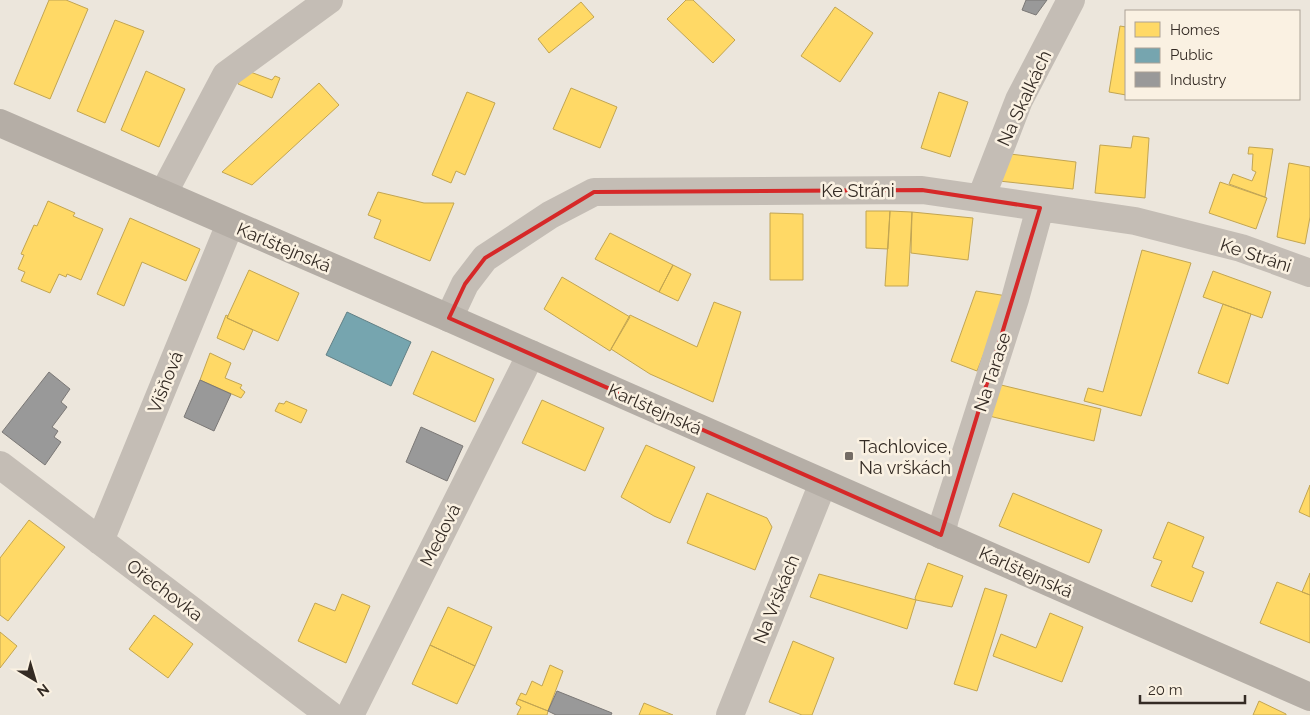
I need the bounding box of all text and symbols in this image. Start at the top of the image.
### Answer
legend [1125,10,1300,100]
text: Homes [1170,21,1220,39]
text: Public [1170,46,1213,64]
street label: Na Skalkách [993,47,1055,149]
text: Industry [1170,71,1226,89]
street label: Ke Stráni [821,180,895,201]
street label: Karlštejnská [234,218,334,276]
street label: Ke Stráni [1218,234,1294,276]
street label: Na Tarase [969,329,1015,414]
street label: Višňová [143,348,187,416]
street label: Karlštejnská [605,379,705,439]
place label: Tachlovice, Na vrškách [859,436,952,478]
marker: Tachlovice, Na vrškách [843,450,855,462]
street label: Medová [415,500,465,570]
street label: Karlštejnská [976,542,1076,602]
street label: Na Vrškách [749,552,803,646]
street label: Ořechovka [123,555,207,625]
north arrow [10,655,60,705]
scale bar [1140,672,1245,704]
text: N [34,681,52,700]
text: 20 m [1148,681,1183,699]

